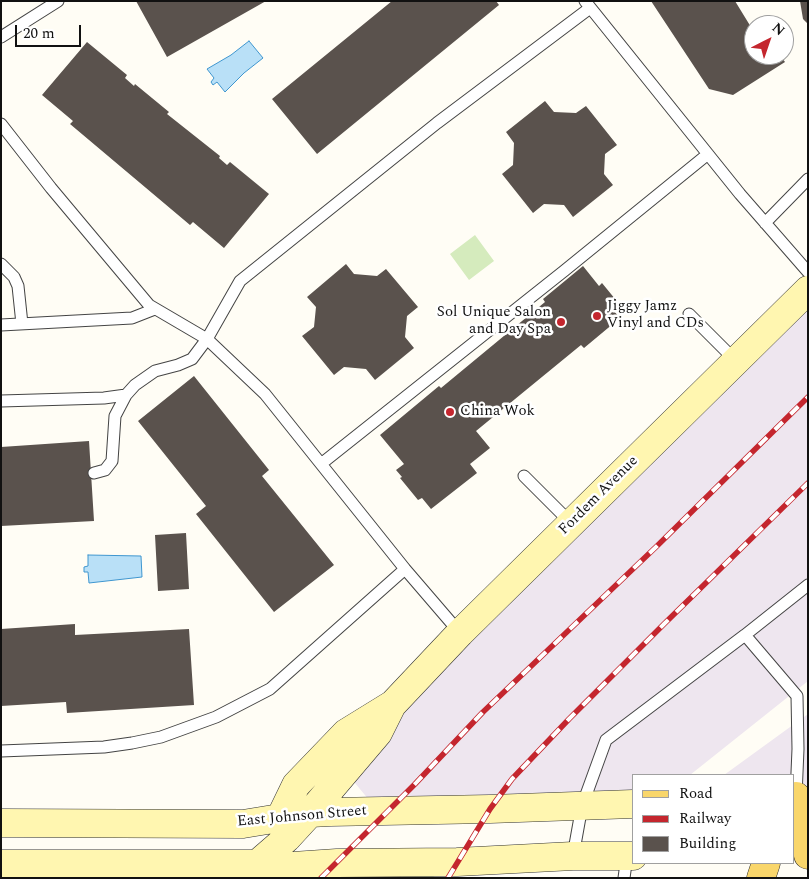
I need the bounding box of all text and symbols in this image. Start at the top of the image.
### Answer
scale bar [18,15,84,47]
north arrow [744,15,794,65]
text: N [767,17,790,41]
text: 20 m [23,22,55,45]
place label: Jiggy Jamz Vinyl and CDs [607,298,704,333]
place label: Sol Unique Salon and Day Spa [437,304,551,339]
marker: Jiggy Jamz Vinyl and CDs [591,310,603,322]
marker: Sol Unique Salon and Day Spa [555,316,567,328]
place label: China Wok [460,403,535,421]
marker: China Wok [444,406,456,418]
street label: Fordem Avenue [556,453,642,539]
legend [632,774,794,864]
text: Road [679,782,713,805]
street label: East Johnson Street [236,802,368,832]
text: Railway [679,807,731,830]
text: Building [679,832,736,855]

